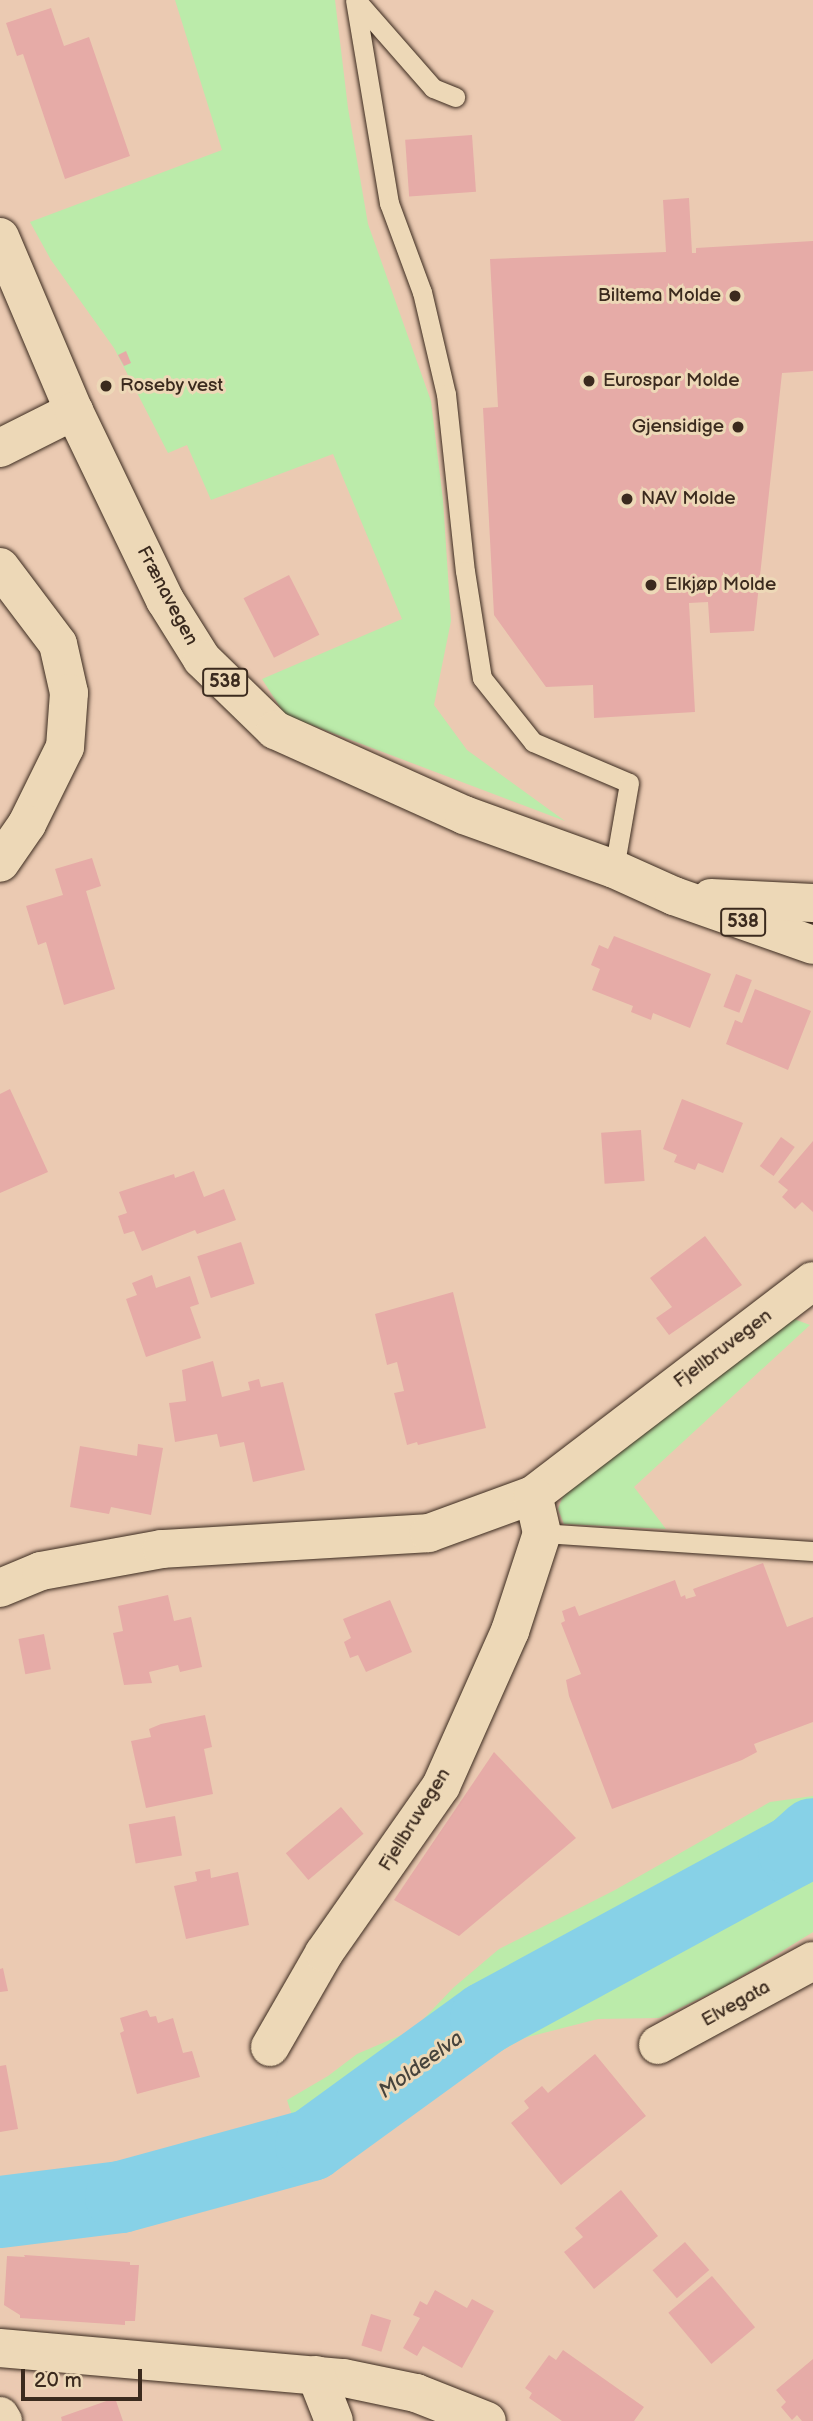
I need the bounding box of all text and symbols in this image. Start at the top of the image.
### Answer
place label: Biltema Molde [598,285,721,307]
marker: Biltema Molde [727,288,743,304]
place label: Eurospar Molde [603,370,739,392]
marker: Eurospar Molde [581,373,597,389]
place label: Roseby vest [120,375,225,397]
marker: Roseby vest [98,378,114,394]
place label: Gjensidige [632,416,724,438]
marker: Gjensidige [730,419,746,435]
place label: NAV Molde [641,488,736,510]
marker: NAV Molde [619,491,635,507]
street label: Frænavegen [131,543,203,649]
place label: Elkjøp Molde [665,574,776,596]
marker: Elkjøp Molde [643,577,659,593]
road number: 538 [201,668,250,696]
road number: 538 [718,908,768,937]
street label: Fjellbruvegen [669,1305,777,1393]
street label: Fjellbruvegen [374,1764,456,1876]
street label: Elvegata [698,1976,774,2032]
water label: Moldeelva [374,2026,468,2104]
scale bar [24,2354,145,2398]
text: 20 m [34,2368,82,2393]

